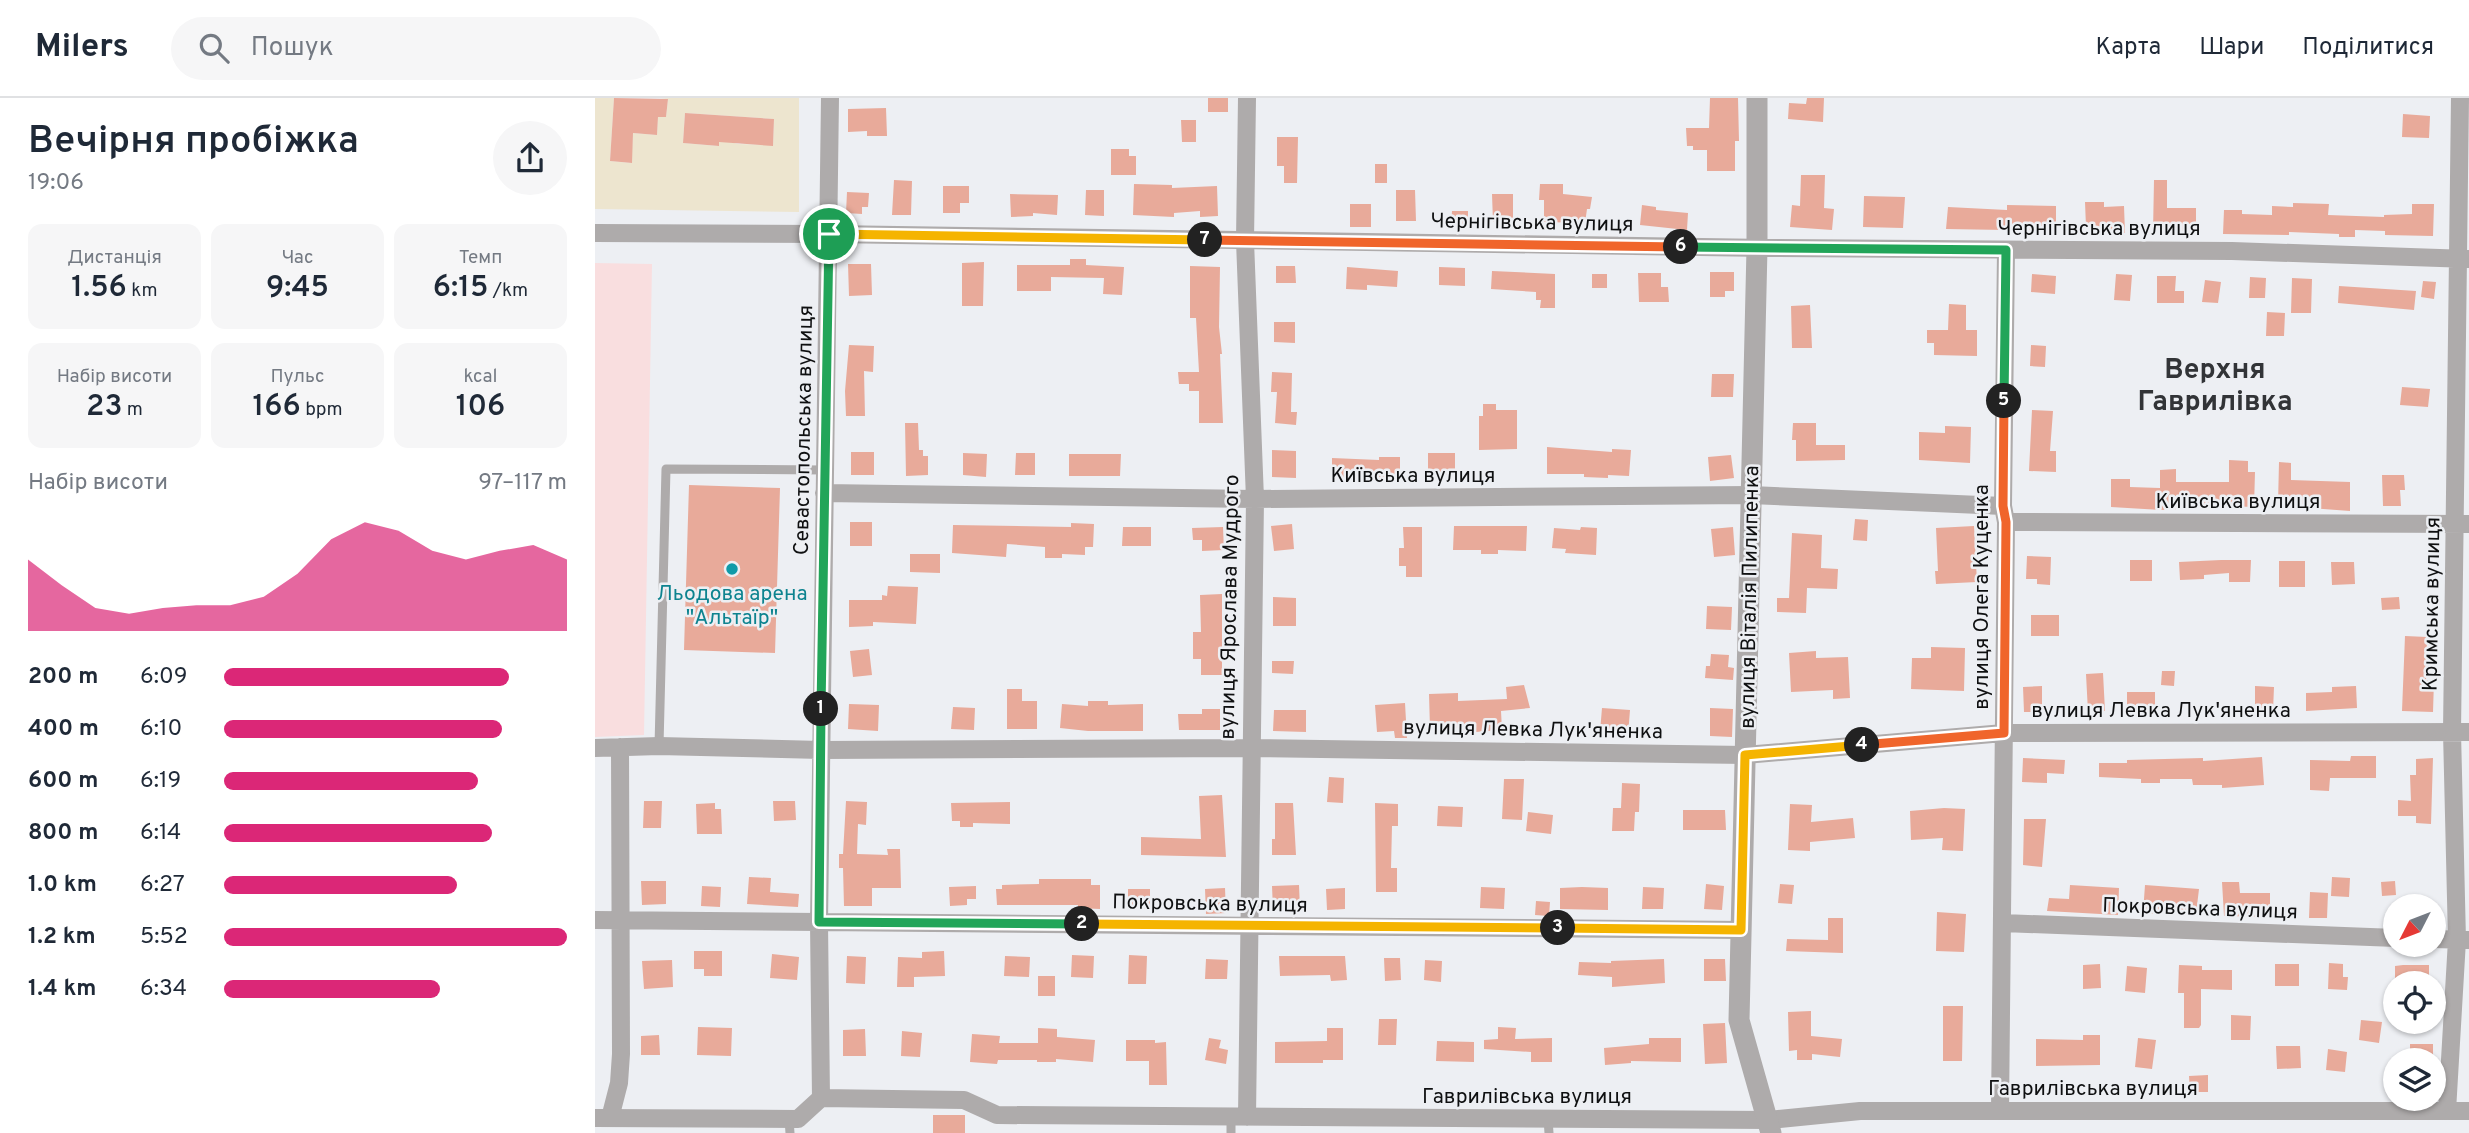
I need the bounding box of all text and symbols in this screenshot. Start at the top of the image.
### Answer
search box [171,17,661,80]
text: Milers [35,27,129,69]
icon: search [195,29,233,67]
text: Пошук [251,32,333,65]
text: Карта [2096,33,2161,63]
text: Шари [2199,33,2264,63]
text: Поділитися [2302,33,2434,63]
text: Вечірня пробіжка [28,118,359,167]
button: share [493,121,567,195]
text: 19:06 [28,169,84,198]
pin [799,204,859,264]
street label: Чернігівська вулиця [1430,208,1634,239]
icon: arrive [810,215,848,253]
street label: Чернігівська вулиця [1997,216,2201,243]
pin: 7 [1187,222,1223,258]
text: 7 [1199,227,1210,251]
pin: 6 [1663,230,1699,264]
text: 6 [1675,234,1686,258]
text: Дистанція [67,246,162,270]
text: Час [281,246,314,270]
text: Темп [459,246,502,270]
text: 1.56 [71,270,127,307]
text: 9:45 [266,270,329,307]
text: 6:15 [433,270,488,307]
text: km [127,279,158,303]
text: /km [488,279,528,303]
street label: Севастопольська вулиця [789,305,820,555]
district label: Верхня Гаврилівка [2137,353,2293,421]
text: Набір висоти [57,365,172,389]
text: Пульс [270,365,325,389]
text: kcal [464,365,497,389]
pin: 5 [1987,384,2021,418]
text: 5 [1998,388,2009,412]
text: 23 [86,389,122,426]
text: 166 [252,389,301,426]
text: 106 [456,389,505,426]
text: m [122,398,143,422]
text: bpm [301,398,343,422]
street label: Київська вулиця [1330,463,1496,490]
street label: вулиця Віталія Пилипенка [1735,465,1766,729]
text: Набір висоти [28,469,168,498]
text: 97–117 m [478,469,567,498]
street label: вулиця Ярослава Мудрого [1215,474,1246,740]
street label: вулиця Олега Куценка [1969,484,1996,710]
street label: Київська вулиця [2155,489,2321,516]
street label: Кримська вулиця [2417,517,2448,691]
marker: Льодова арена "Альтаїр" [724,561,740,577]
place label: Льодова арена "Альтаїр" [657,581,807,632]
text: 200 m [28,663,98,692]
text: 6:09 [140,663,187,692]
pin: 1 [803,692,839,726]
text: 1 [817,696,824,720]
street label: вулиця Левка Лук'яненка [2031,698,2291,725]
text: 400 m [28,715,99,744]
text: 6:10 [140,715,182,744]
street label: вулиця Левка Лук'яненка [1403,715,1663,746]
pin: 4 [1845,728,1879,762]
text: 4 [1855,732,1868,756]
text: 600 m [28,767,98,796]
text: 6:19 [140,767,181,796]
text: 800 m [28,819,98,848]
text: 6:14 [140,819,181,848]
text: 1.0 km [28,871,97,900]
text: 6:27 [140,871,185,900]
street label: Покровська вулиця [1112,889,1308,920]
street label: Покровська вулиця [2102,893,2298,926]
north arrow [2383,894,2447,957]
map controls [2383,894,2446,1111]
pin: 2 [1065,906,1099,942]
pin: 3 [1541,910,1576,946]
text: 2 [1076,911,1087,935]
text: 3 [1552,915,1563,939]
text: 1.2 km [28,923,96,952]
text: 5:52 [140,923,188,952]
button: locate [2383,971,2446,1034]
text: 1.4 km [28,975,96,1004]
text: 6:34 [140,975,187,1004]
button: layers [2383,1048,2446,1111]
street label: Гаврилівська вулиця [1988,1076,2198,1103]
street label: Гаврилівська вулиця [1422,1084,1632,1111]

